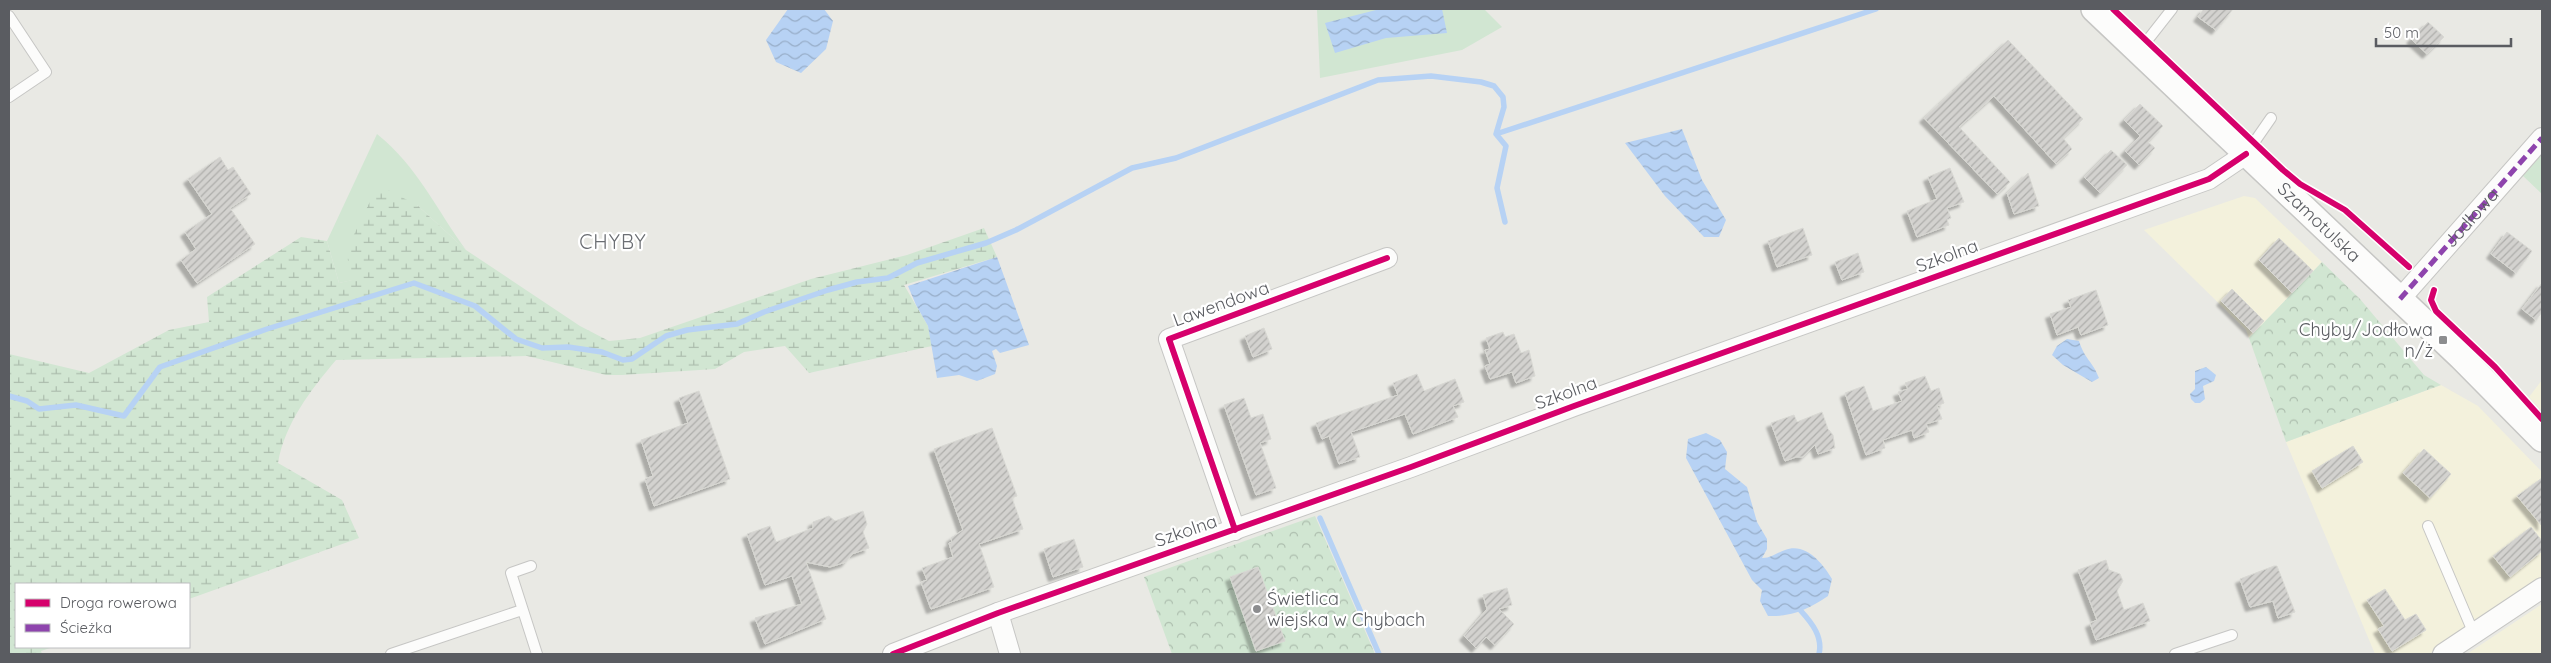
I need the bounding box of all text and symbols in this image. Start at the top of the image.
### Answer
scale bar [2376,15,2511,47]
text: 50 m [2384,23,2419,42]
street label: Szamotulska [2273,177,2366,267]
street label: Jodłowa [2439,183,2503,252]
district label: CHYBY [579,229,647,254]
street label: Szkolna [1913,234,1981,277]
street label: Lawendowa [1170,275,1272,332]
place label: Chyby/Jodłowa n/ż [2299,318,2433,362]
marker: Chyby/Jodłowa n/ż [2437,334,2449,346]
street label: Szkolna [1532,371,1600,414]
street label: Szkolna [1152,509,1220,552]
legend [15,583,190,648]
place label: Świetlica wiejska w Chybach [1267,587,1425,631]
text: Droga rowerowa [60,593,177,612]
marker: Świetlica wiejska w Chybach [1251,603,1263,615]
text: Ścieżka [60,618,112,637]

